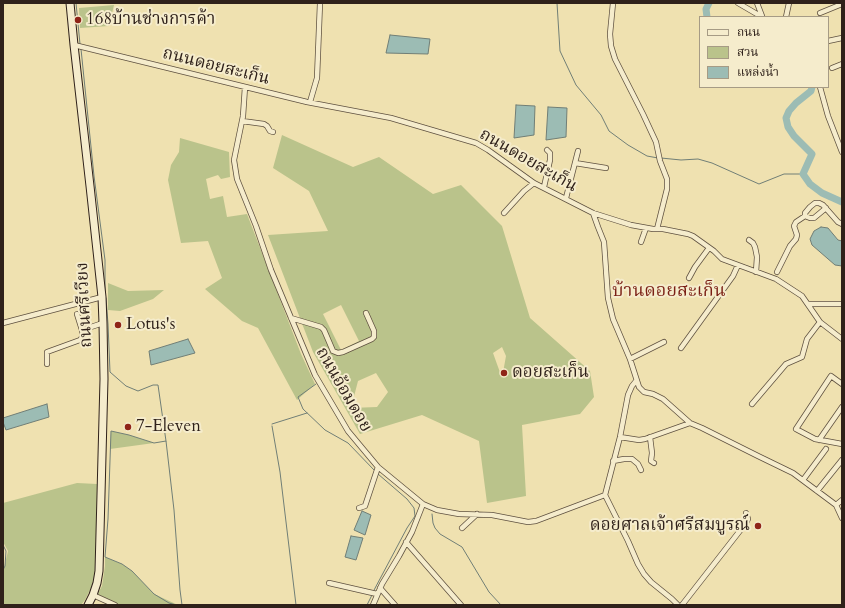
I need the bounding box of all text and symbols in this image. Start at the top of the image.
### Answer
place label: 168บ้านช่างการค้า [86,10,215,30]
marker: 168บ้านช่างการค้า [73,15,83,25]
legend [699,16,829,88]
text: ถนน [737,24,760,40]
street label: ถนนดอยสะเก็น [160,44,272,90]
text: สวน [737,44,758,60]
text: แหล่งน้ำ [737,64,779,80]
street label: ถนนดอยสะเก็น [475,125,581,197]
street label: ถนนศรีเวียง [73,262,97,348]
district label: บ้านดอยสะเก็น [612,281,726,303]
place label: Lotus's [126,315,175,335]
marker: Lotus's [113,320,123,330]
street label: ถนนอ้อมดอย [311,344,375,436]
place label: ดอยสะเก็น [512,363,589,383]
marker: ดอยสะเก็น [499,368,509,378]
place label: 7-Eleven [136,417,201,437]
marker: 7-Eleven [123,422,133,432]
place label: ดอยศาลเจ้าศรีสมบูรณ์ [590,516,750,536]
marker: ดอยศาลเจ้าศรีสมบูรณ์ [753,521,763,531]

